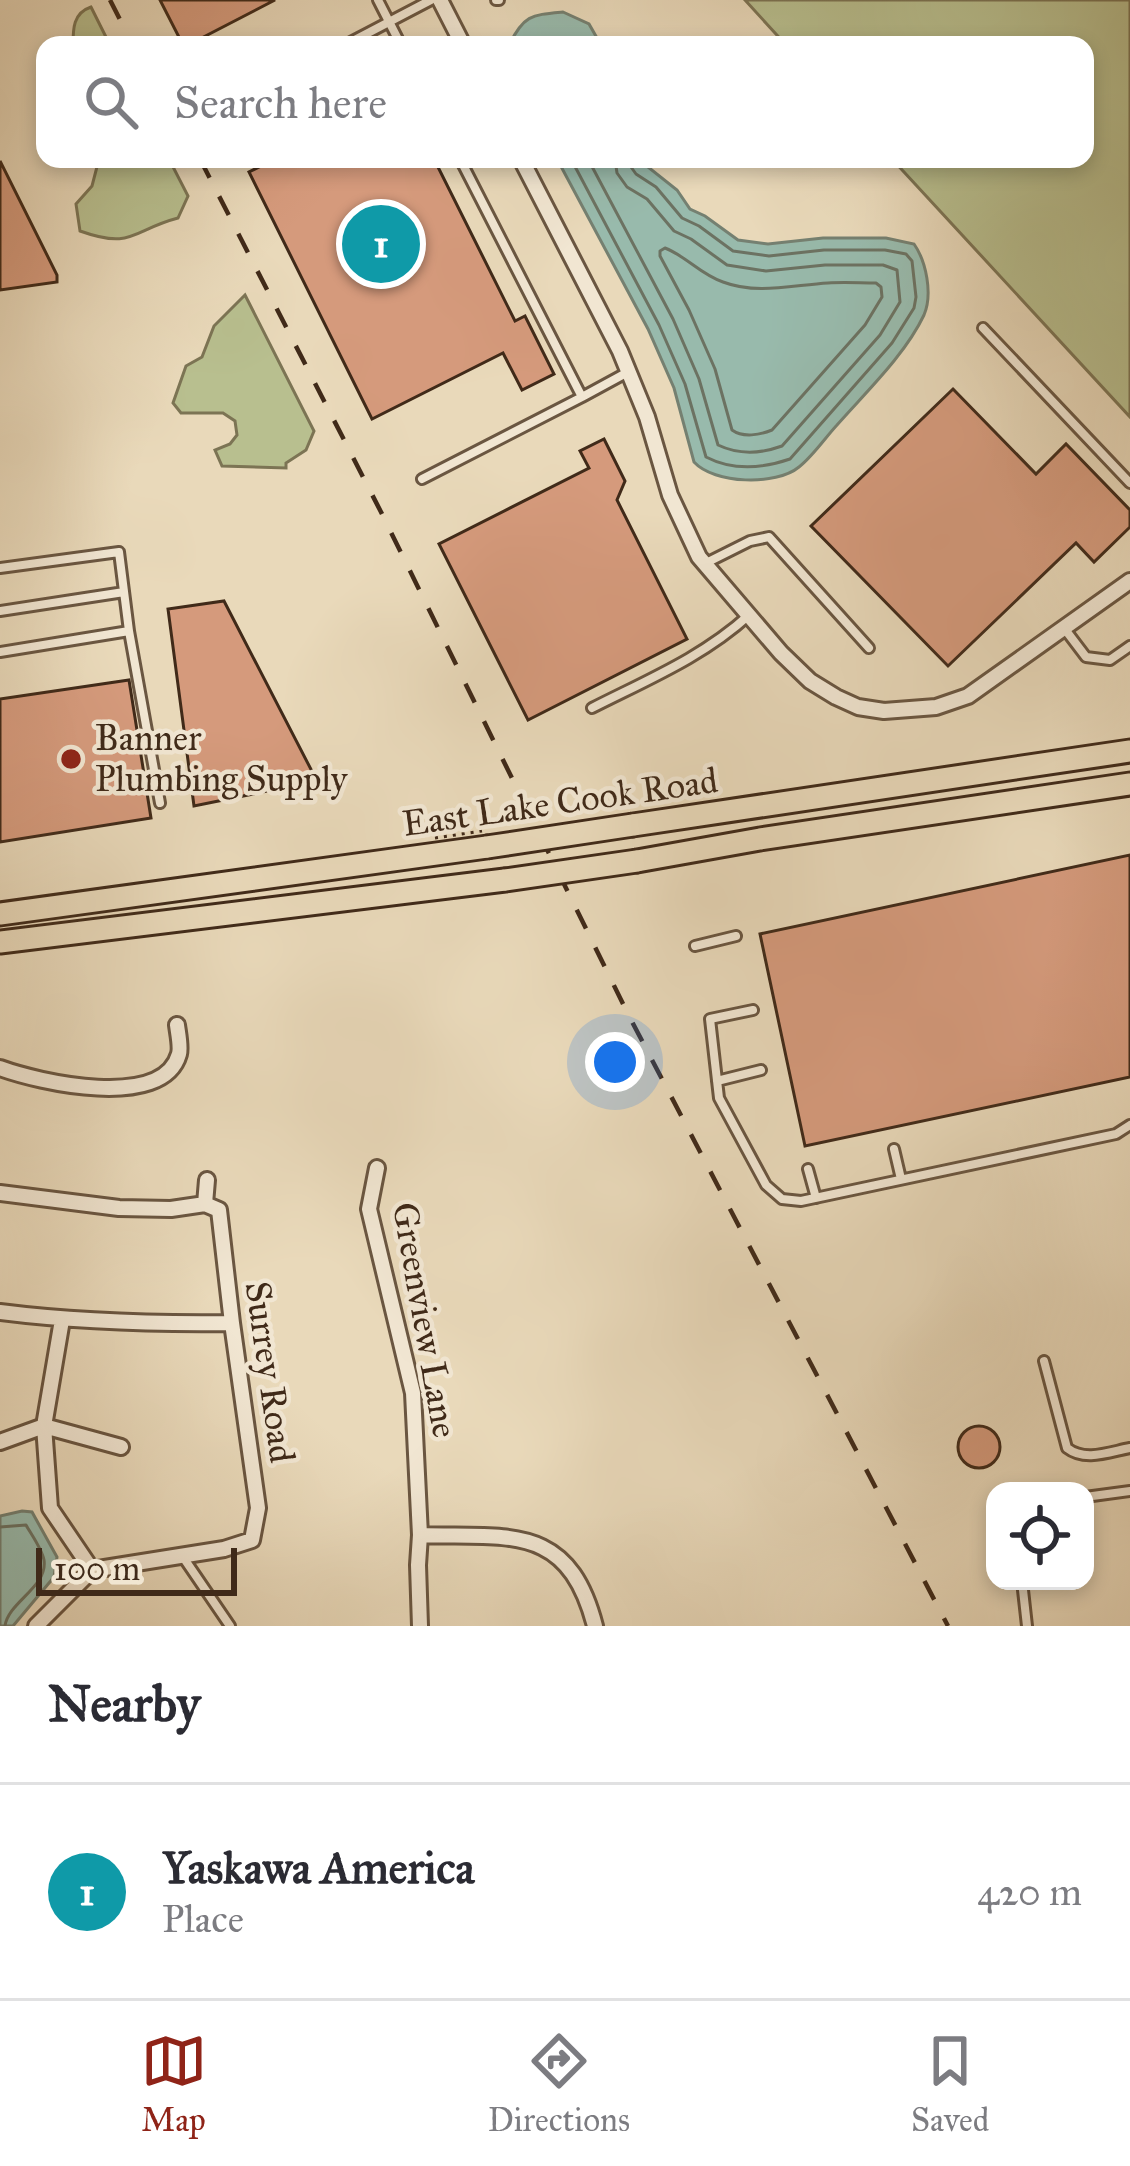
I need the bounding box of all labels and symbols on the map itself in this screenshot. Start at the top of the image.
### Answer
pin: 1 [342,199,420,289]
place label: Banner Plumbing Supply [95,716,349,801]
marker: Banner Plumbing Supply [58,746,84,772]
street label: East Lake Cook Road [400,758,720,846]
your location [585,1032,645,1092]
street label: Greenview Lane [383,1199,467,1441]
street label: Surrey Road [235,1278,305,1466]
scale bar [36,1542,237,1595]

